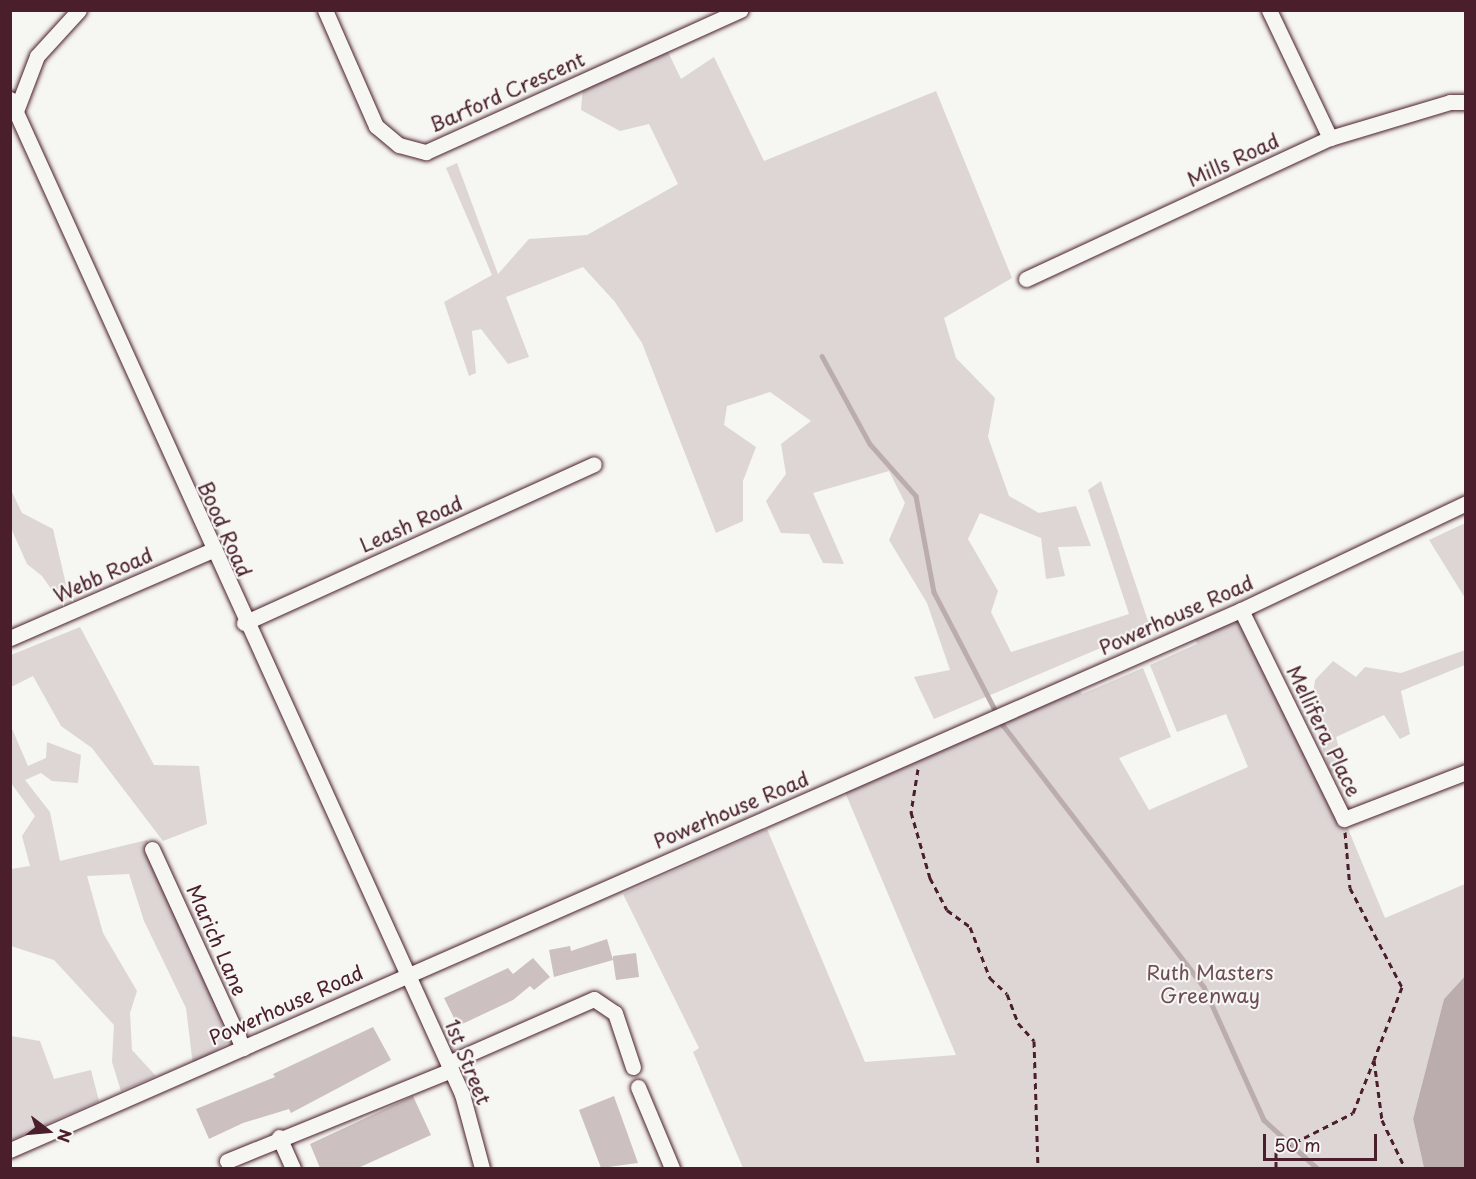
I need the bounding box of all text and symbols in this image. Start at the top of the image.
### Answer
street label: Barford Crescent [425,47,589,137]
street label: Mills Road [1183,128,1283,192]
street label: Bood Road [193,477,257,581]
street label: Leash Road [356,491,466,557]
street label: Webb Road [49,542,157,608]
street label: Powerhouse Road [1095,570,1257,660]
street label: Mellifera Place [1282,662,1366,800]
street label: Powerhouse Road [649,766,813,854]
street label: Marich Lane [182,880,252,1000]
street label: Powerhouse Road [205,960,367,1050]
park label: Ruth Masters Greenway [1146,961,1274,1008]
street label: 1st Street [439,1014,497,1110]
north arrow [18,1101,78,1161]
scale bar [1266,1122,1380,1160]
text: N [52,1127,79,1145]
text: 50 m [1274,1131,1321,1158]

